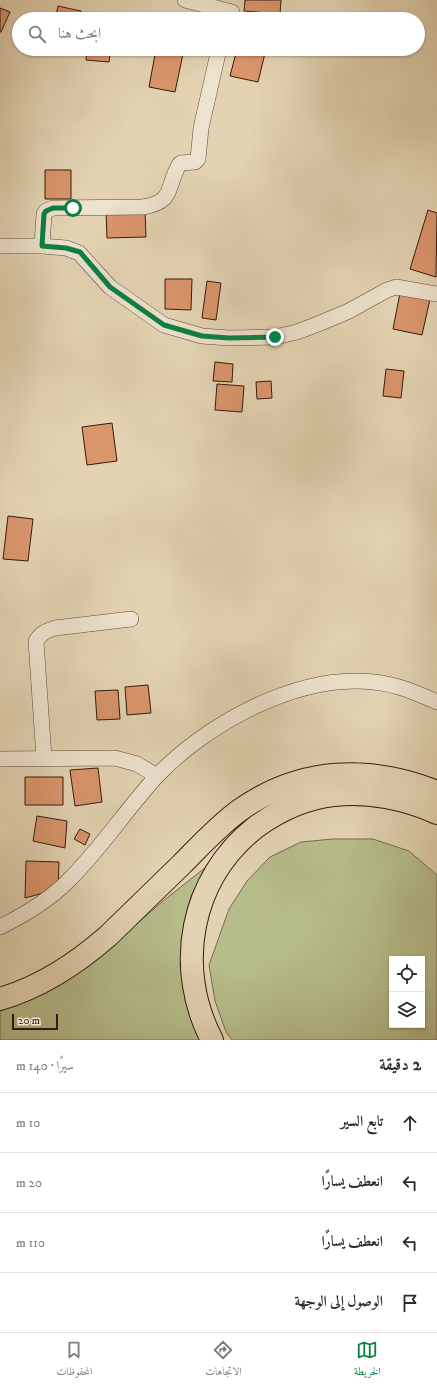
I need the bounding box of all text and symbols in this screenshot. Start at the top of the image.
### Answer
search box [12,12,425,56]
icon: search [26,23,48,45]
text: ابحث هنا [58,24,101,43]
route start [64,199,82,217]
route end [266,328,284,346]
map controls [389,956,425,1028]
button: locate [389,956,425,992]
button: layers [389,992,425,1028]
scale bar [12,1012,58,1031]
text: 20 m [18,1014,40,1028]
text: 2 دقيقة [379,1054,421,1076]
text: سيرًا · 140 m [16,1058,74,1074]
text: تابع السير [341,1112,383,1131]
icon: ahead [399,1112,421,1134]
text: 10 m [16,1115,40,1131]
text: انعطف يسارًا [322,1172,383,1191]
icon: left [399,1172,421,1194]
text: 20 m [16,1175,42,1191]
text: انعطف يسارًا [322,1232,383,1251]
icon: left [399,1232,421,1254]
text: 110 m [16,1235,45,1251]
text: الوصول إلى الوجهة [294,1292,383,1311]
icon: arrive [399,1292,421,1314]
tab: المحفوظات [56,1339,92,1382]
tab: الاتجاهات [205,1339,242,1382]
tab: الخريطة [354,1339,381,1382]

